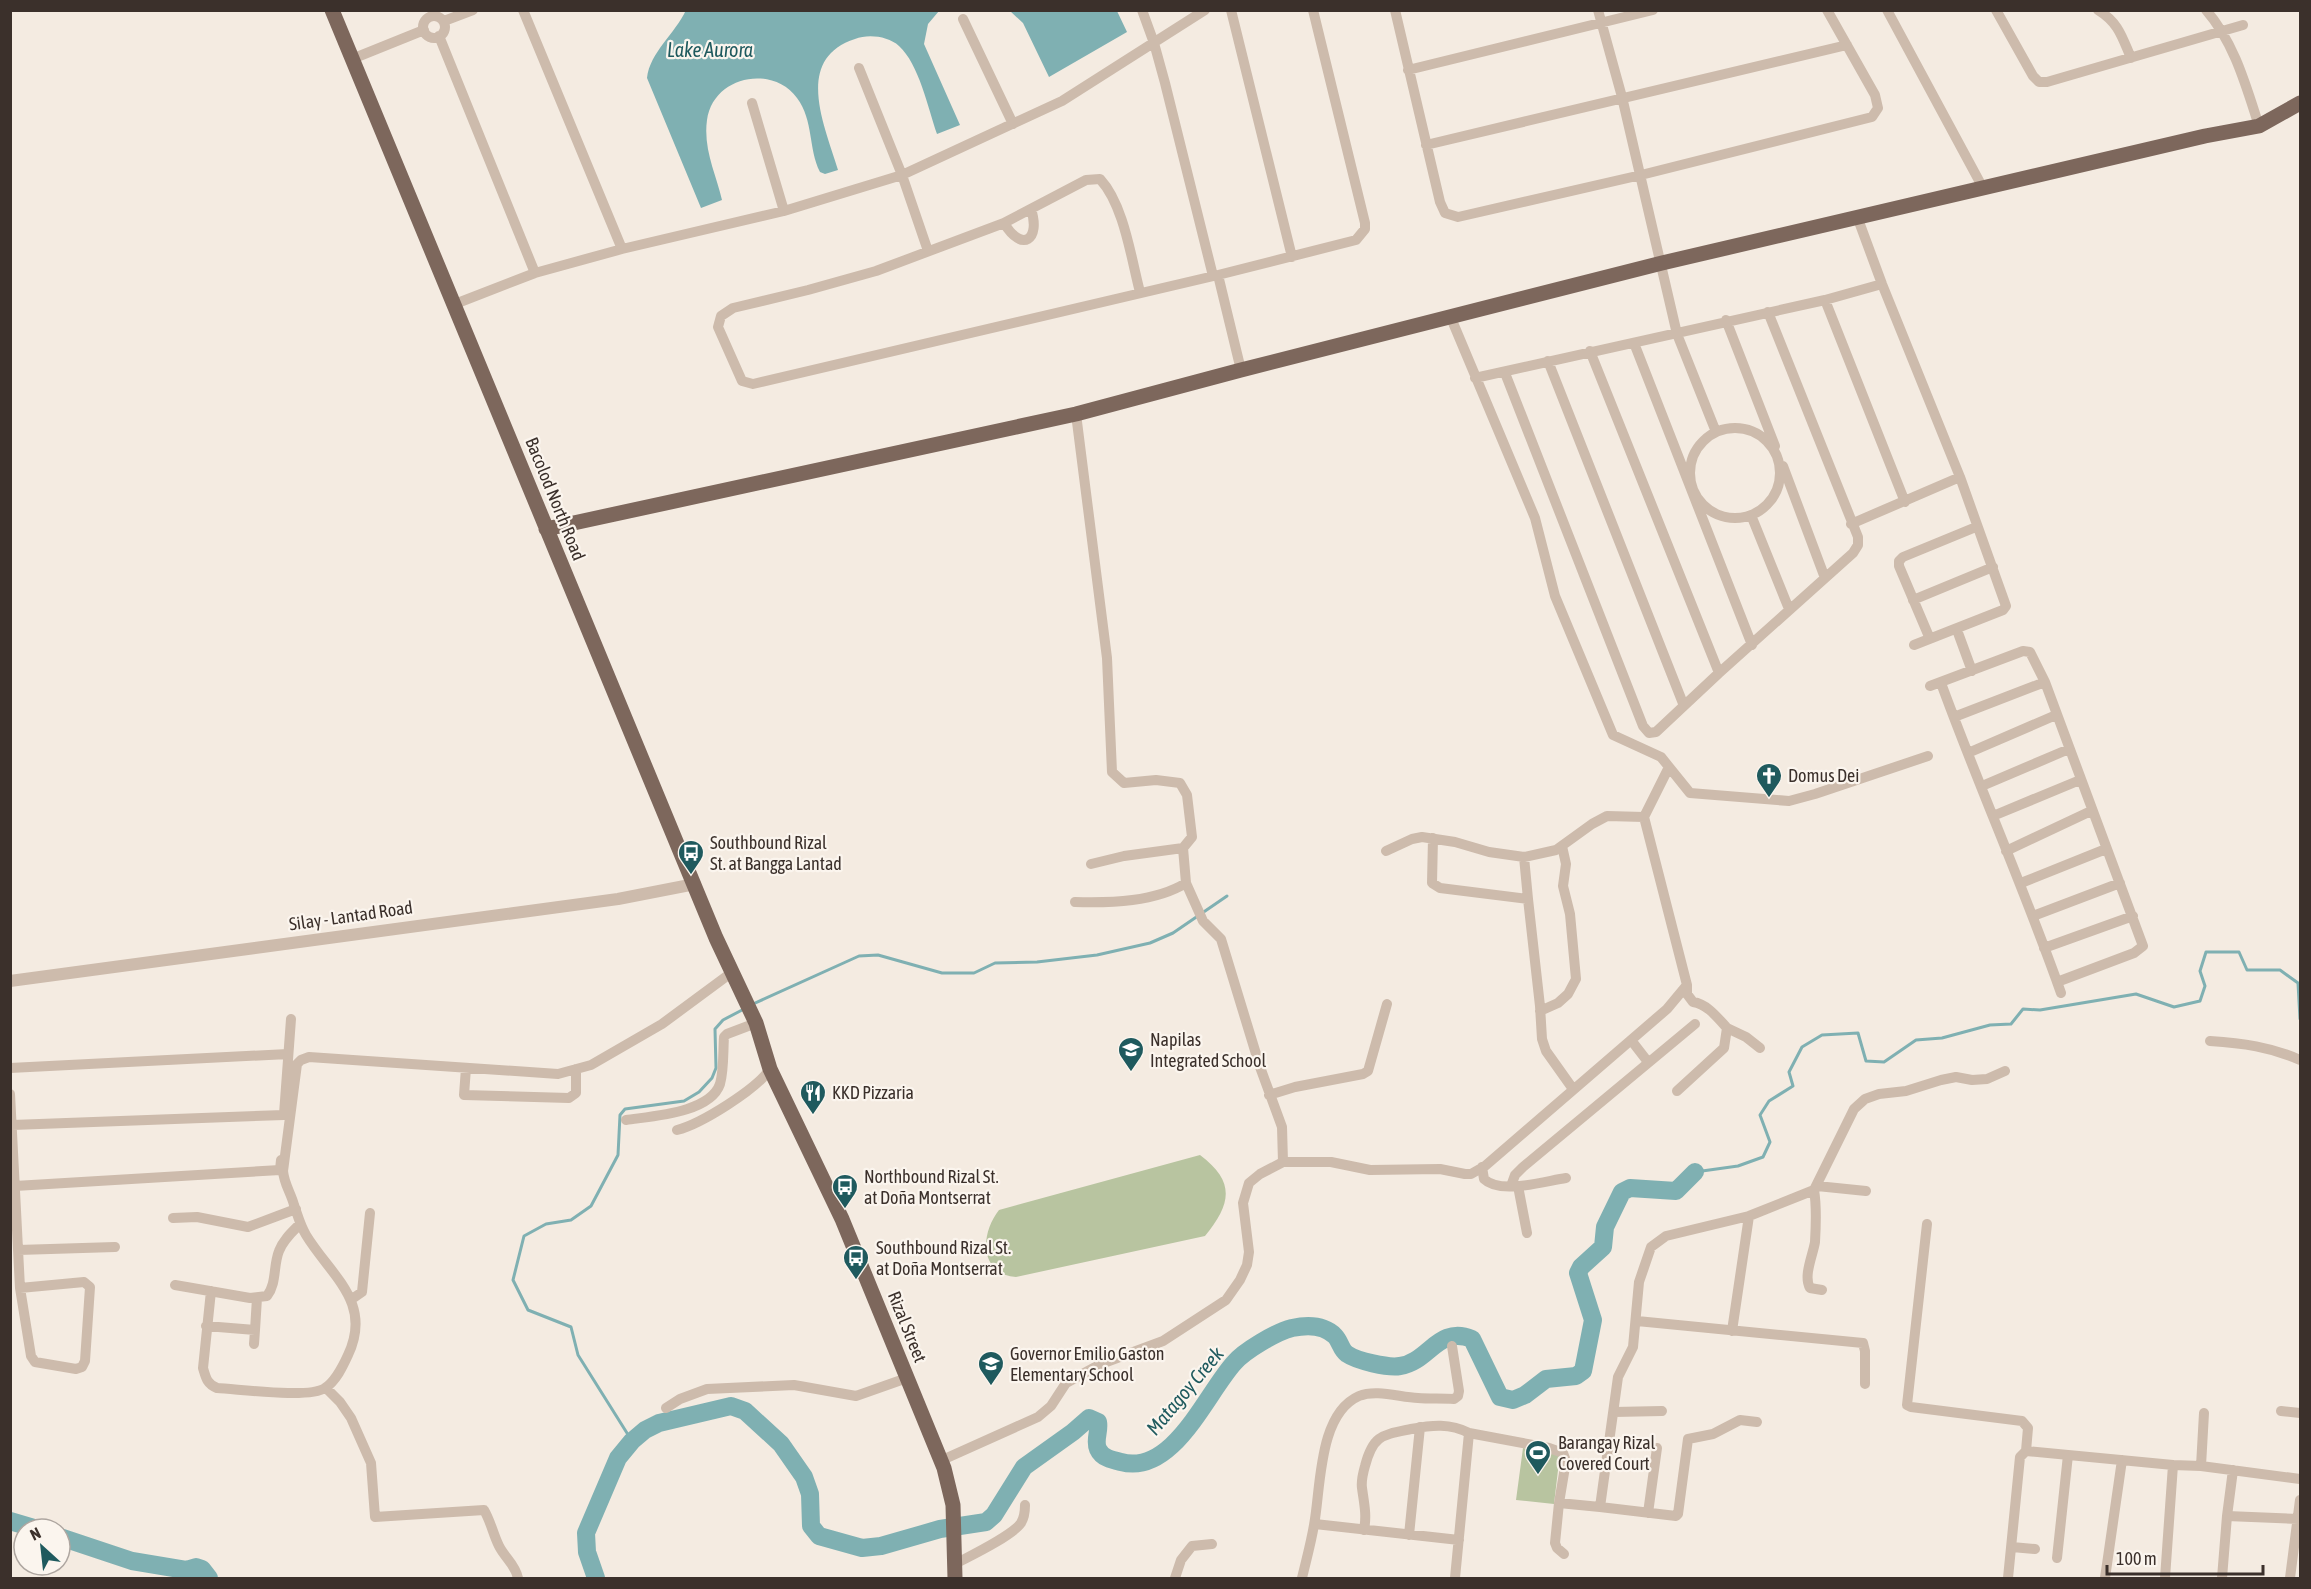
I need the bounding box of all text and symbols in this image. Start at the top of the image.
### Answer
water label: Lake Aurora [667,38,753,61]
street label: Bacolod North Road [521,434,590,563]
church icon: Domus Dei [1754,761,1784,799]
place label: Domus Dei [1788,765,1859,786]
place label: Southbound Rizal St. at Bangga Lantad [710,832,842,874]
bus stop icon: Southbound Rizal St. at Bangga Lantad [676,838,706,876]
street label: Silay - Lantad Road [288,896,414,935]
place label: Napilas Integrated School [1150,1029,1267,1071]
school or university icon: Napilas Integrated School [1116,1035,1146,1073]
restaurant icon: KKD Pizzaria [798,1078,828,1116]
place label: KKD Pizzaria [832,1082,914,1103]
place label: Northbound Rizal St. at Doña Montserrat [864,1166,999,1208]
bus stop icon: Northbound Rizal St. at Doña Montserrat [830,1172,860,1210]
place label: Southbound Rizal St. at Doña Montserrat [876,1237,1011,1279]
bus stop icon: Southbound Rizal St. at Doña Montserrat [841,1243,871,1281]
street label: Rizal Street [884,1288,931,1365]
water label: Matagoy Creek [1141,1342,1228,1439]
place label: Governor Emilio Gaston Elementary School [1010,1343,1165,1385]
school or university icon: Governor Emilio Gaston Elementary School [976,1349,1006,1387]
place label: Barangay Rizal Covered Court [1558,1432,1656,1474]
sports icon: Barangay Rizal Covered Court [1523,1438,1553,1476]
north arrow [12,1517,72,1577]
text: N [27,1523,43,1544]
scale bar [2107,1538,2263,1576]
text: 100 m [2116,1548,2157,1569]

